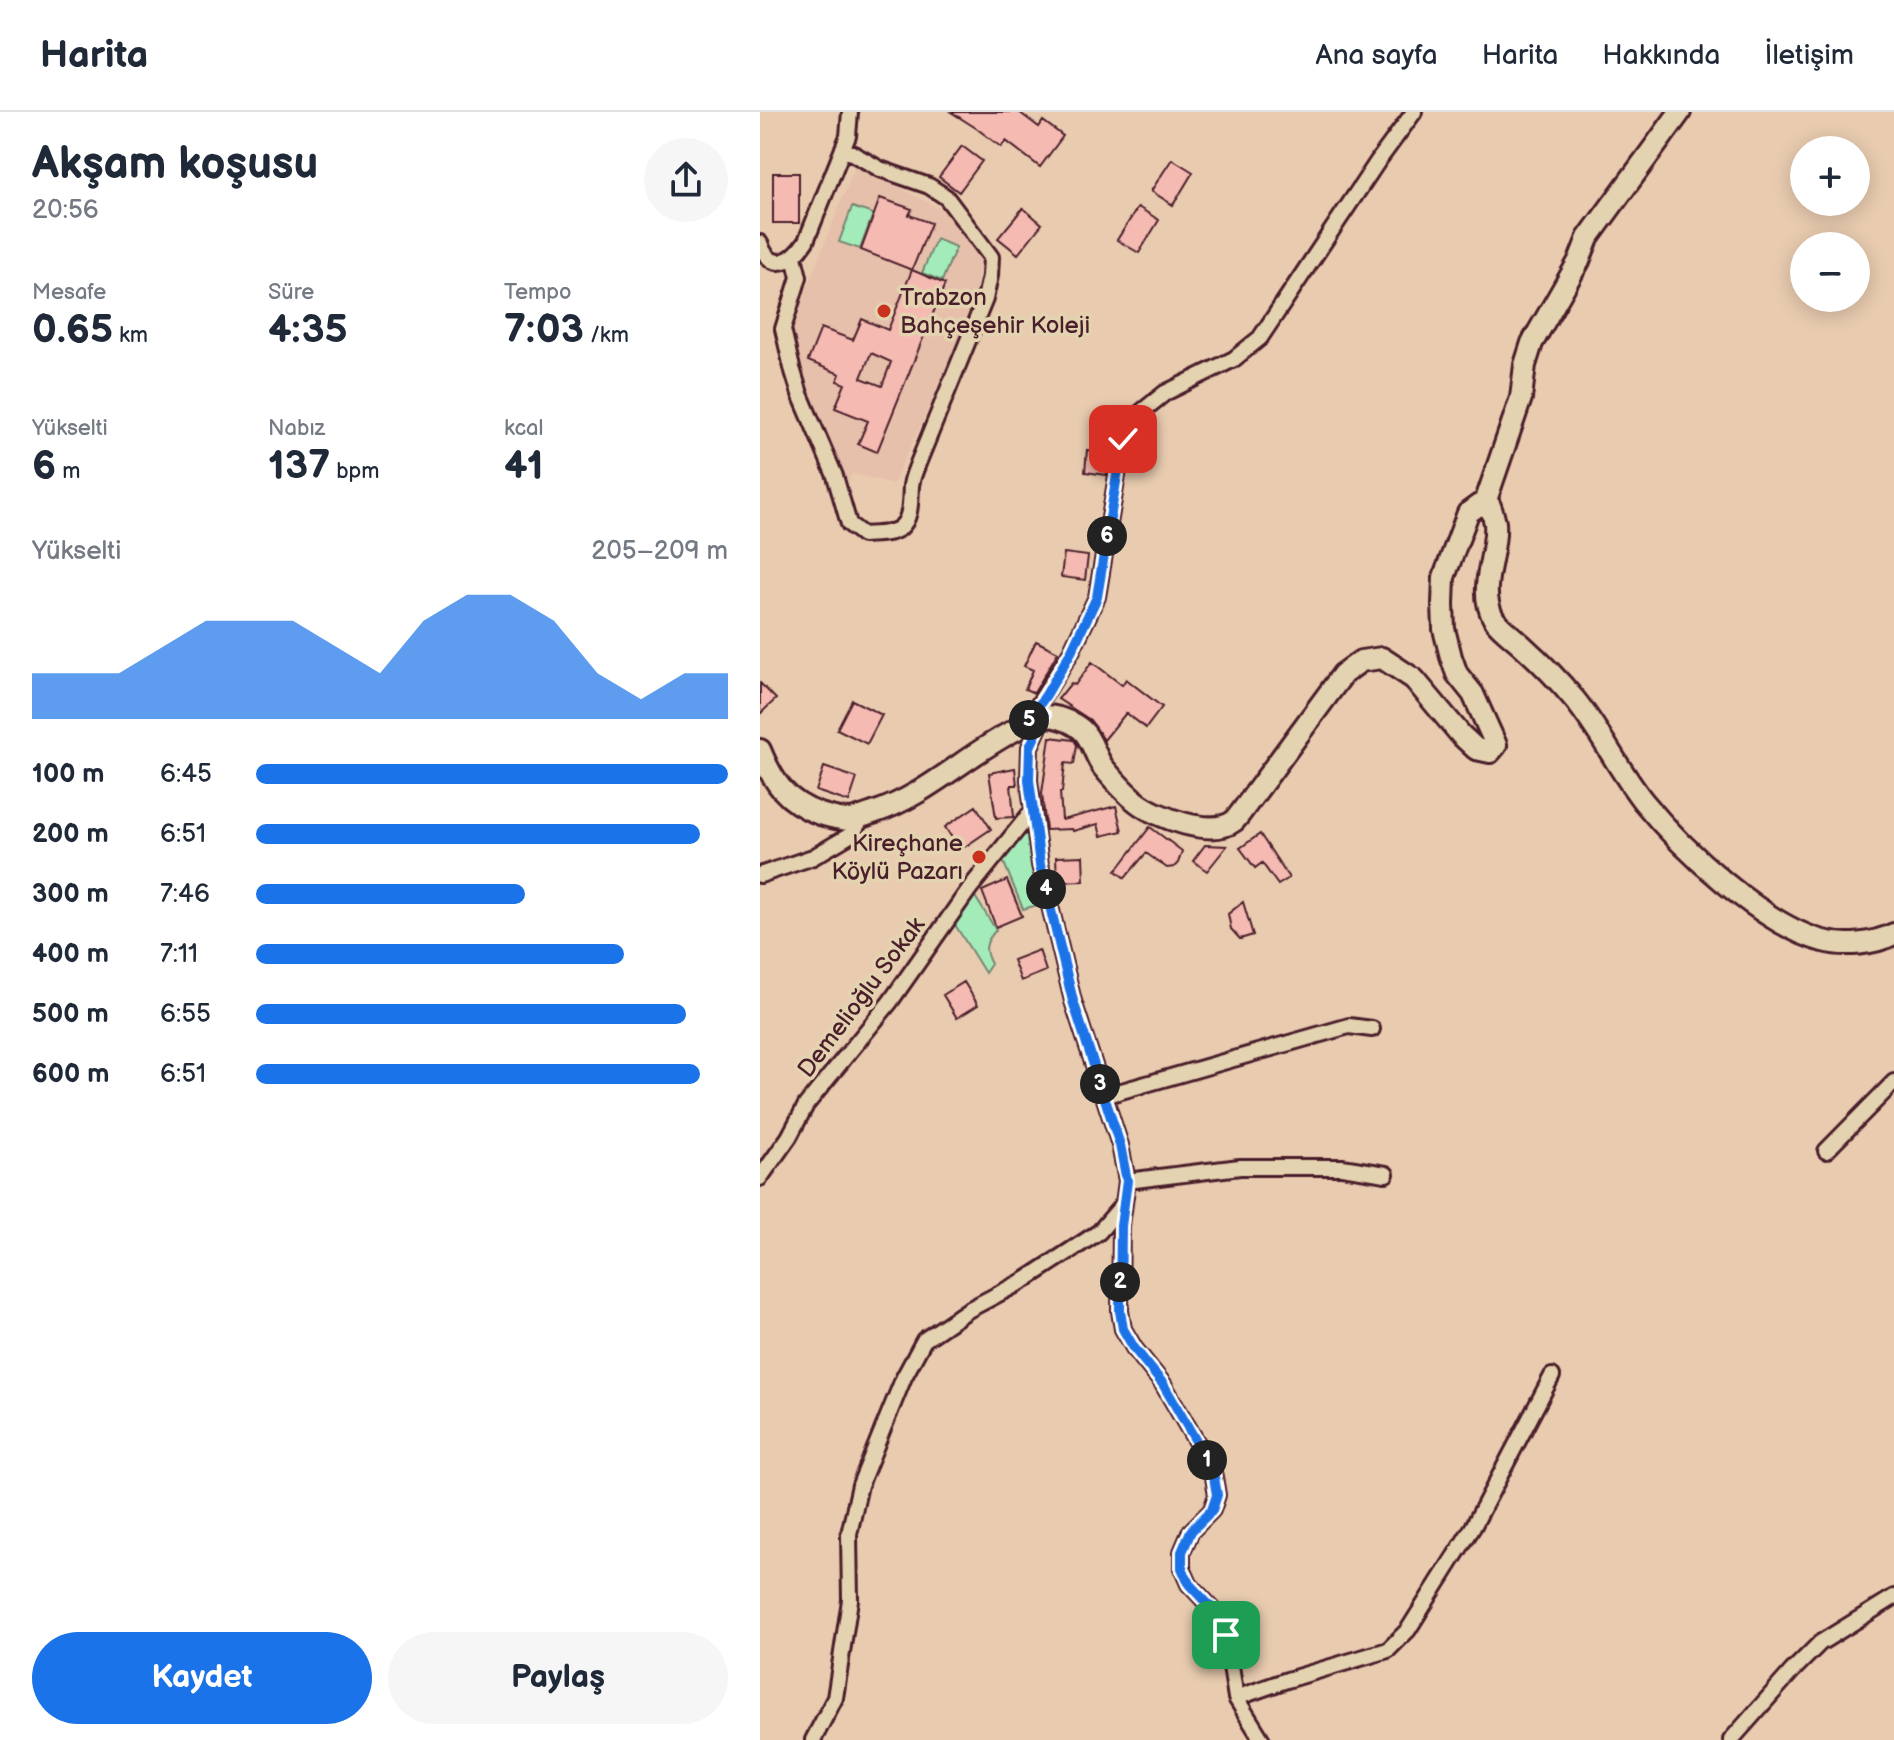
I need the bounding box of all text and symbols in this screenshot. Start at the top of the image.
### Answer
text: Harita [40,33,148,78]
text: Ana sayfa [1316,39,1438,72]
text: Harita [1482,39,1558,72]
text: Hakkında [1602,39,1720,72]
text: İletişim [1764,39,1854,72]
map controls [1790,136,1870,312]
button: + [1790,136,1870,216]
text: Akşam koşusu [32,138,318,191]
button: share [644,138,728,222]
text: 20:56 [32,195,99,226]
button: − [1790,232,1870,312]
text: Mesafe [32,279,106,306]
text: Süre [268,279,314,306]
text: Tempo [504,279,571,306]
place label: Trabzon Bahçeşehir Koleji [900,283,1090,340]
marker: Trabzon Bahçeşehir Koleji [875,302,893,320]
text: 0.65 [32,306,113,354]
text: 4:35 [268,306,348,354]
text: 7:03 [504,306,584,354]
text: km [113,322,148,349]
text: /km [584,322,629,349]
pin [1089,405,1157,473]
text: Yükselti [32,415,108,442]
text: Nabız [268,415,325,442]
text: kcal [504,415,543,442]
icon: check [1101,417,1145,461]
text: 6 [32,442,56,490]
text: 137 [268,442,330,490]
text: 41 [504,442,544,490]
text: m [56,458,80,485]
text: bpm [330,458,380,485]
pin: 6 [1087,516,1127,556]
text: 6 [1100,522,1114,549]
text: Yükselti [32,536,122,567]
text: 205–209 m [591,536,728,567]
pin: 5 [1009,700,1049,740]
text: 5 [1023,706,1035,733]
text: 100 m [32,759,105,790]
text: 6:45 [160,759,212,790]
text: 200 m [32,819,109,850]
text: 6:51 [160,819,206,850]
place label: Kireçhane Köylü Pazarı [832,829,963,886]
marker: Kireçhane Köylü Pazarı [970,848,988,866]
pin: 4 [1026,869,1066,909]
text: 4 [1040,875,1052,902]
text: 300 m [32,879,109,910]
text: 7:46 [160,879,210,910]
street label: Demelioğlu Sokak [792,911,931,1083]
text: 400 m [32,939,109,970]
text: 7:11 [160,939,198,970]
text: 500 m [32,999,109,1030]
text: 6:55 [160,999,211,1030]
text: 600 m [32,1059,109,1090]
text: 6:51 [160,1059,206,1090]
pin: 3 [1080,1064,1120,1104]
text: 3 [1094,1070,1106,1097]
pin: 2 [1100,1262,1140,1302]
text: 2 [1113,1268,1127,1295]
pin: 1 [1187,1440,1227,1480]
text: 1 [1202,1446,1212,1473]
pin [1192,1601,1260,1669]
icon: arrive [1204,1613,1248,1657]
button: Kaydet [32,1632,372,1724]
button: Paylaş [388,1632,728,1724]

